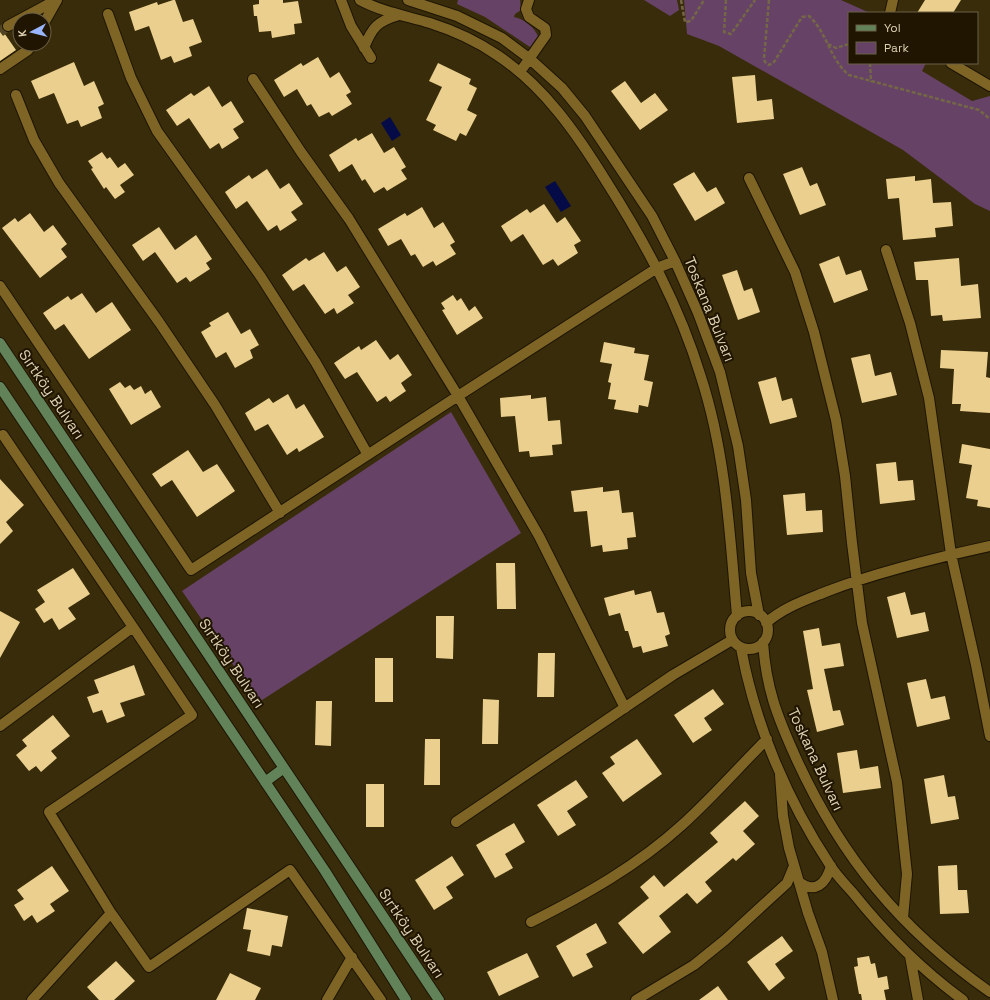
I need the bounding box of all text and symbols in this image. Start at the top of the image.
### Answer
north arrow [12,12,52,52]
legend [848,12,978,64]
text: Yol [884,20,901,36]
text: K [15,29,29,37]
text: Park [884,40,909,56]
street label: Toskana Bulvarı [680,254,740,364]
street label: Sırtköy Bulvarı [15,346,89,442]
street label: Sırtköy Bulvarı [195,615,269,711]
street label: Toskana Bulvarı [784,705,848,813]
street label: Sırtköy Bulvarı [375,885,449,981]

